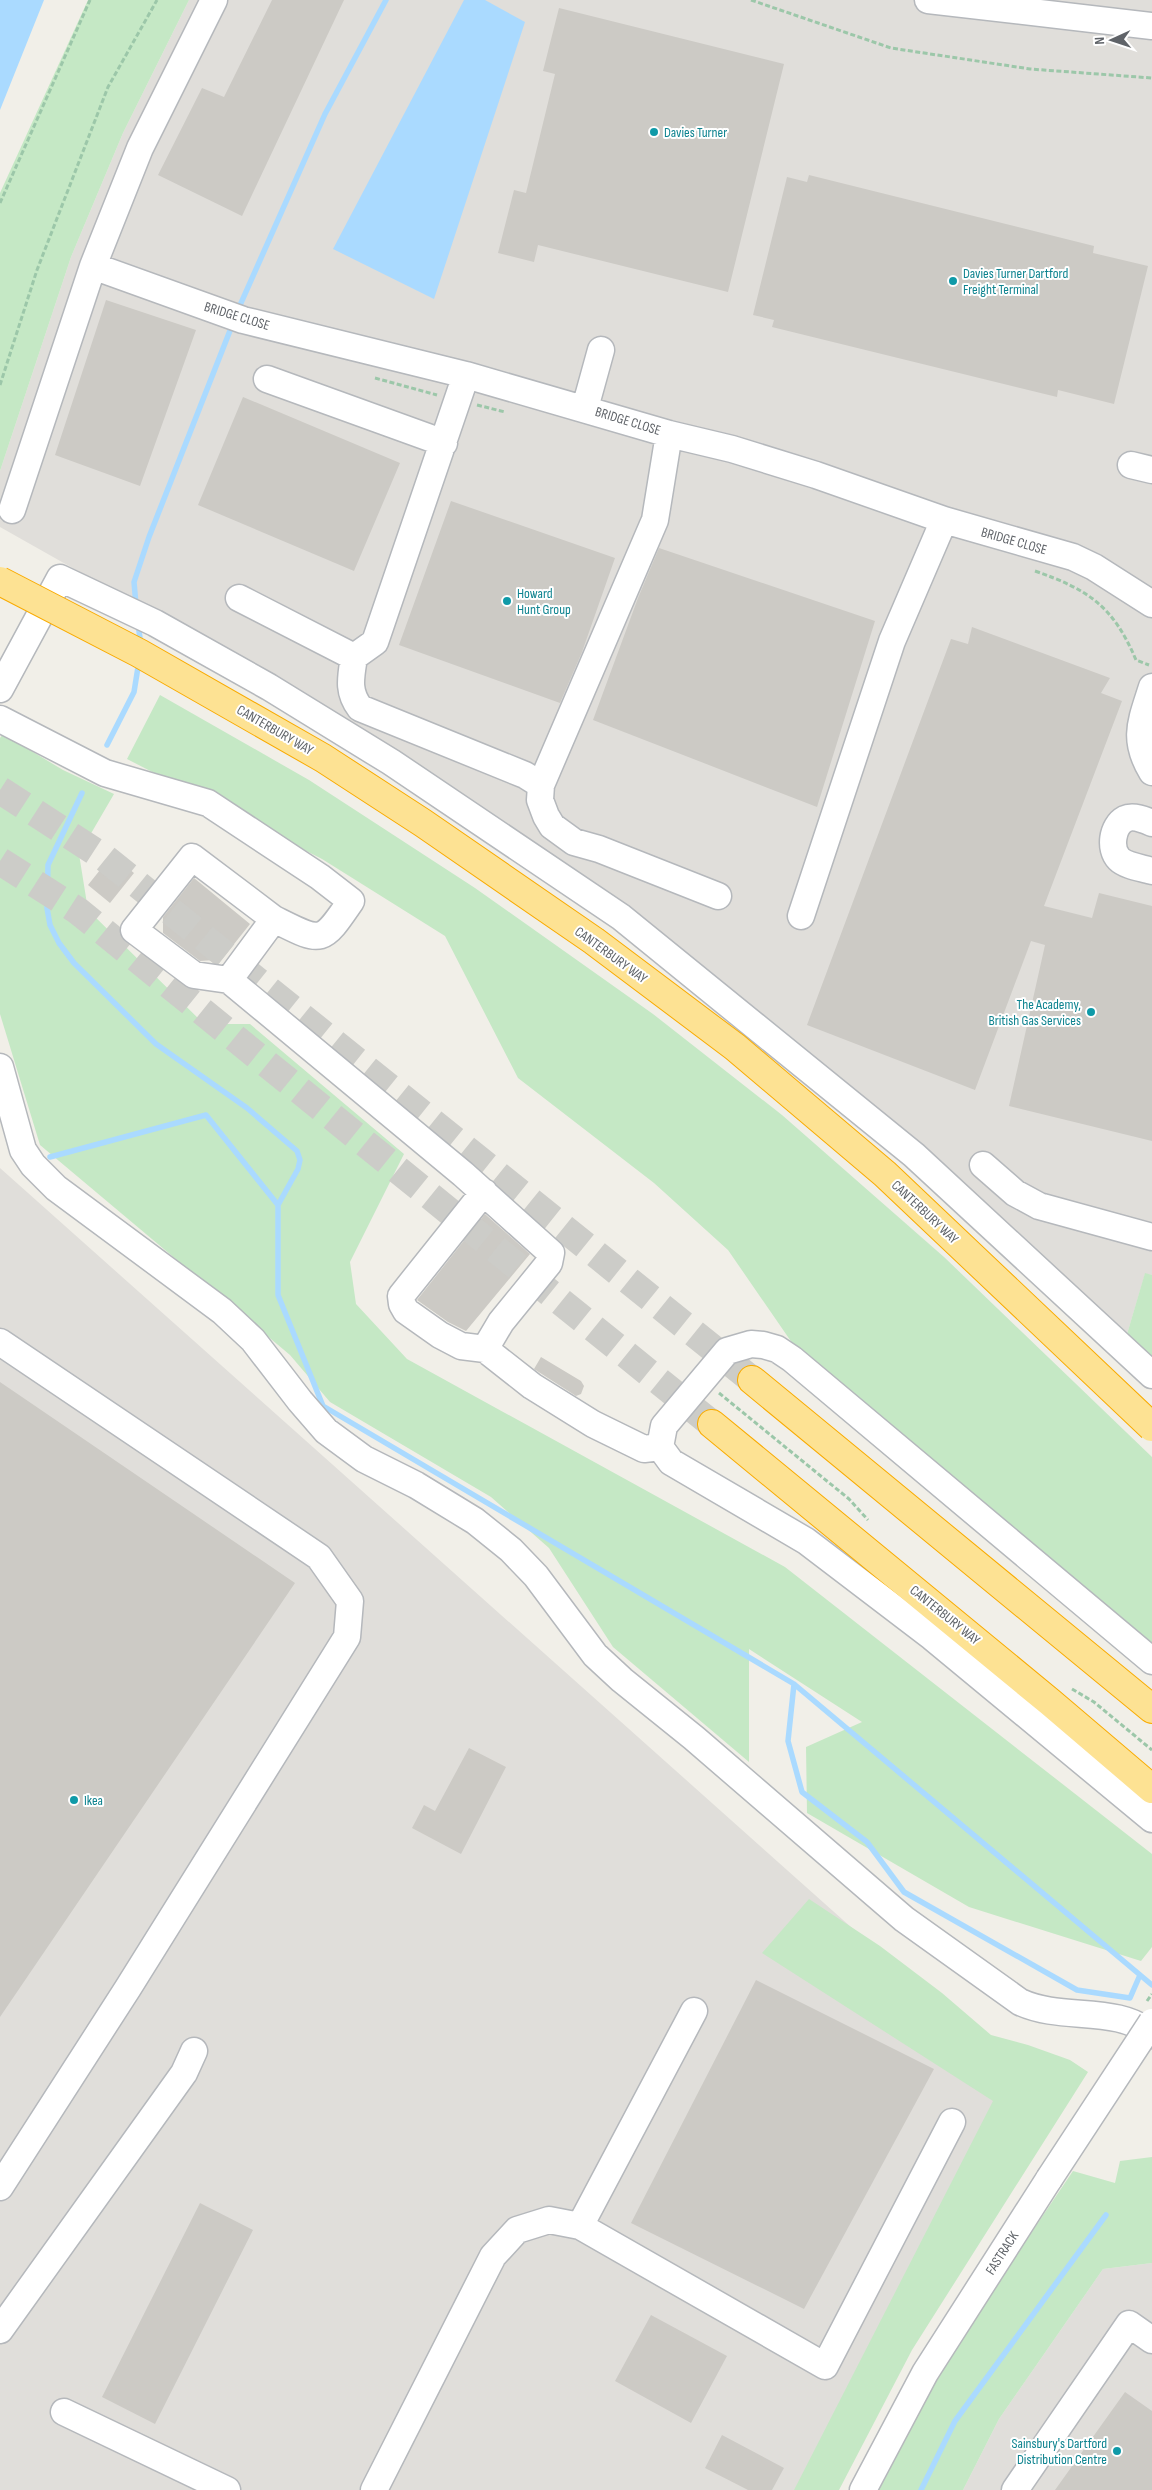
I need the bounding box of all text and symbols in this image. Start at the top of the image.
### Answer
north arrow [1087,15,1137,65]
text: N [1091,36,1108,45]
place label: Davies Turner [664,124,727,141]
marker: Davies Turner [648,126,660,138]
place label: Davies Turner Dartford Freight Terminal [963,265,1068,298]
marker: Davies Turner Dartford Freight Terminal [947,275,959,287]
street label: BRIDGE CLOSE [202,298,272,334]
street label: BRIDGE CLOSE [593,403,663,439]
street label: BRIDGE CLOSE [979,523,1049,559]
place label: Howard Hunt Group [517,585,571,618]
marker: Howard Hunt Group [501,595,513,607]
street label: CANTERBURY WAY [234,701,316,759]
street label: CANTERBURY WAY [571,923,651,987]
place label: The Academy, British Gas Services [989,996,1081,1029]
marker: The Academy, British Gas Services [1085,1006,1097,1018]
street label: CANTERBURY WAY [888,1177,962,1247]
street label: CANTERBURY WAY [906,1582,984,1649]
place label: Ikea [84,1792,103,1809]
marker: Ikea [68,1794,80,1806]
street label: FASTRACK [982,2228,1023,2278]
place label: Sainsbury's Dartford Distribution Centre [1012,2435,1107,2468]
marker: Sainsbury's Dartford Distribution Centre [1111,2445,1123,2457]

